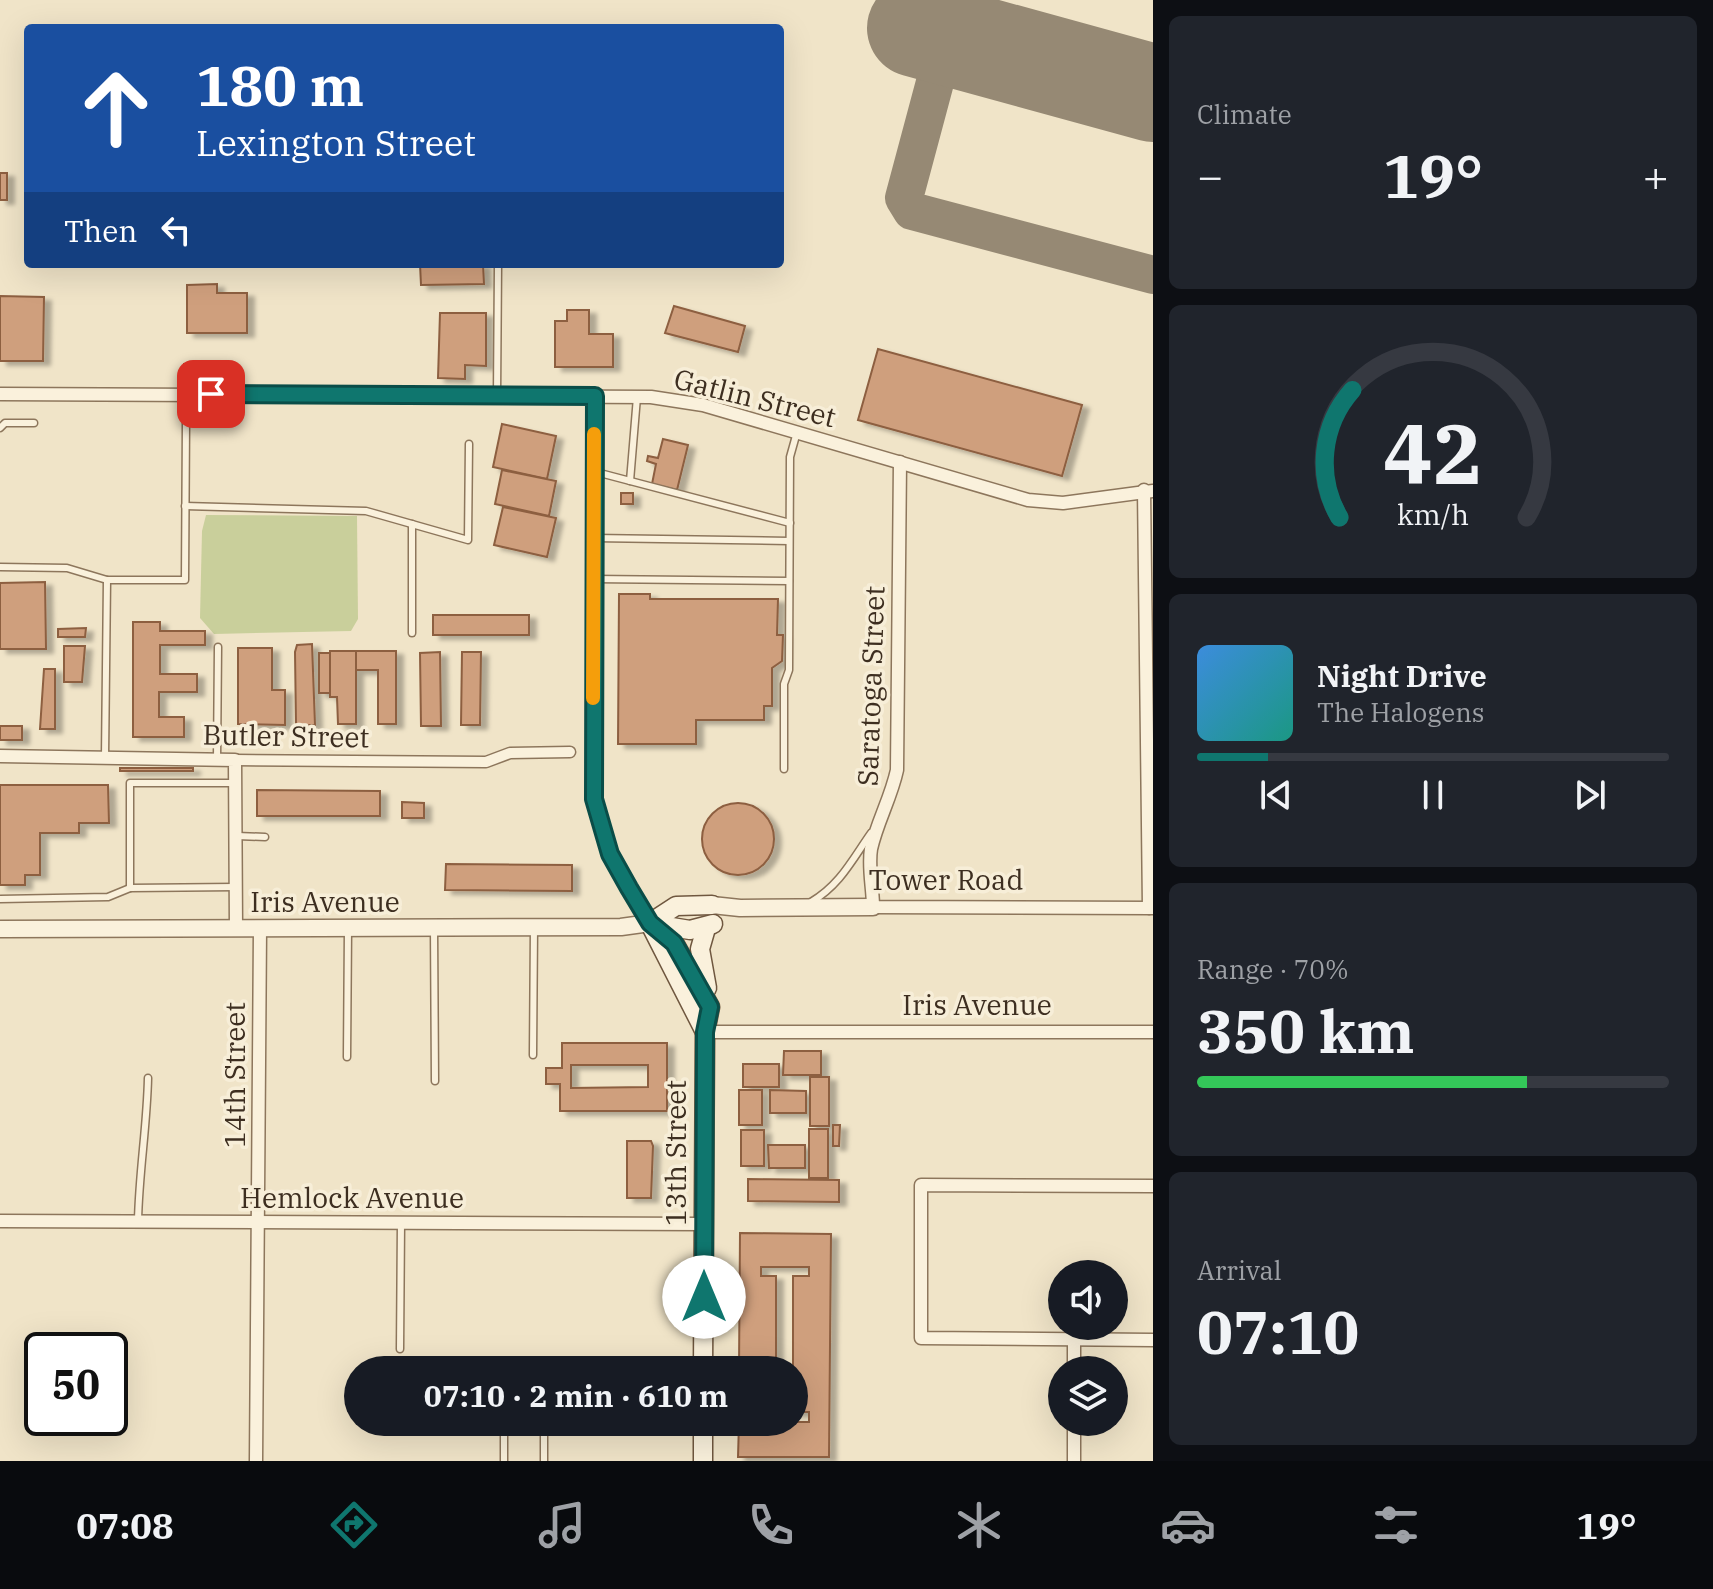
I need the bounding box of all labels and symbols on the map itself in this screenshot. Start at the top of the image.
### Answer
pin [177,360,245,428]
street label: Gatlin Street [670,360,840,436]
street label: Saratoga Street [849,585,892,787]
street label: Butler Street [202,716,370,755]
street label: Tower Road [869,861,1023,898]
street label: Iris Avenue [250,883,400,920]
street label: Iris Avenue [902,986,1052,1023]
street label: 14th Street [216,1002,253,1148]
street label: 13th Street [657,1080,694,1226]
street label: Hemlock Avenue [240,1179,464,1216]
position arrow [662,1255,746,1339]
speed limit sign: 50 [24,1332,128,1436]

